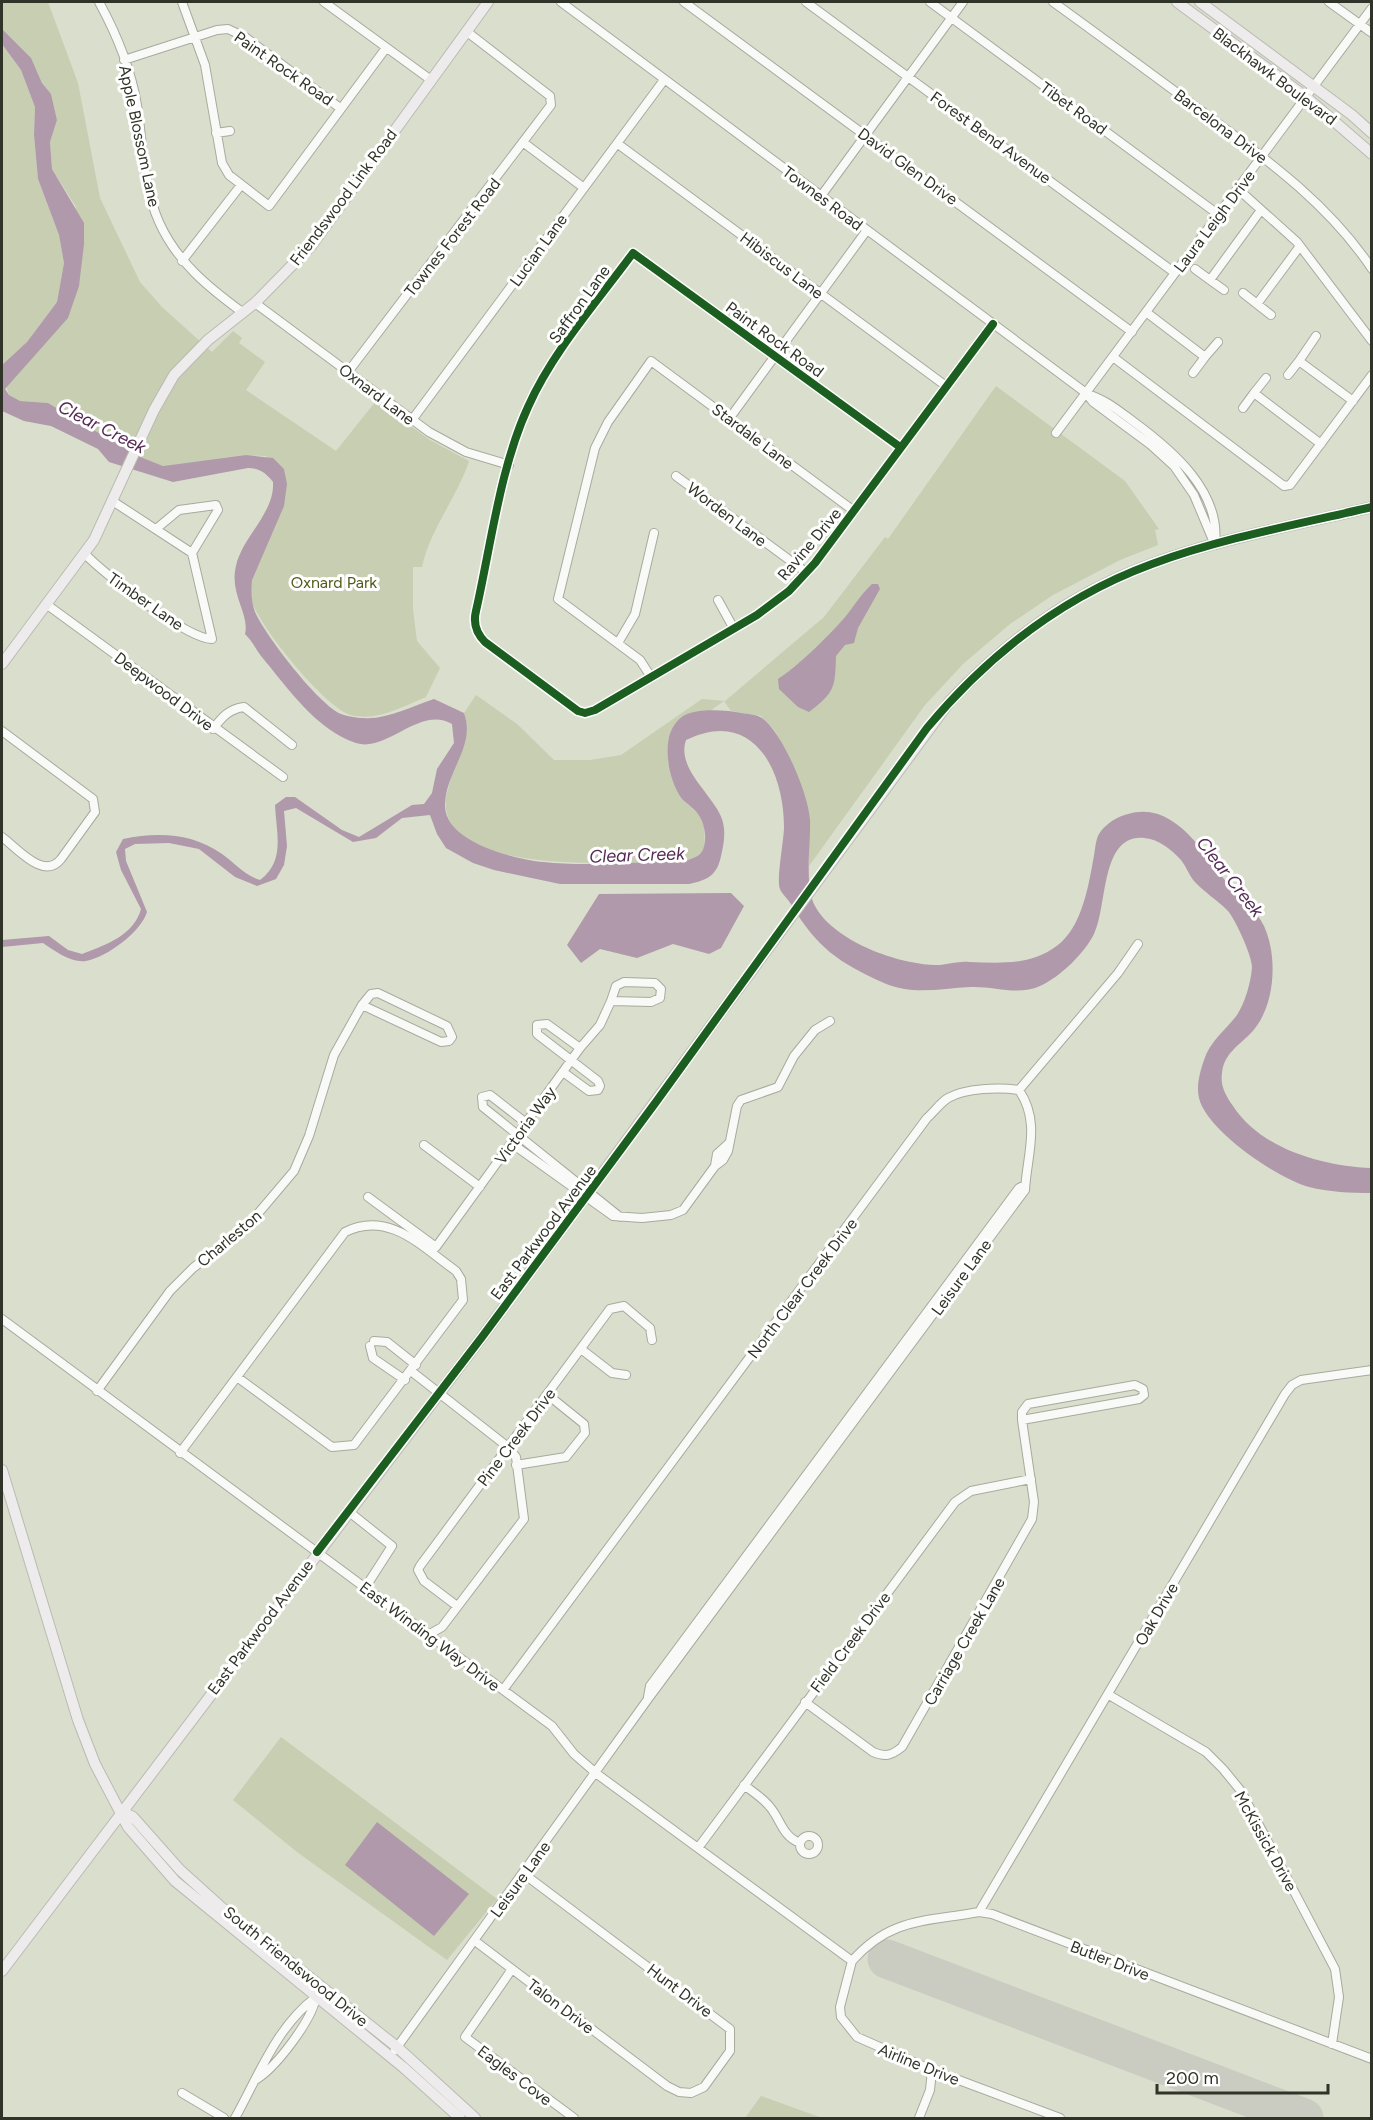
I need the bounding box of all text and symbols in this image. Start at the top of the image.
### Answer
street label: Blackhawk Boulevard [1209,24,1340,129]
street label: Paint Rock Road [231,27,337,110]
street label: Apple Blossom Lane [115,63,164,209]
street label: Tibet Road [1037,78,1111,139]
street label: Barcelona Drive [1170,85,1271,168]
street label: Forest Bend Avenue [927,87,1055,188]
street label: David Glen Drive [854,124,962,209]
street label: Friendswood Link Road [286,125,401,269]
street label: Townes Road [779,162,867,235]
street label: Laura Leigh Drive [1170,166,1259,276]
street label: Townes Forest Road [400,174,504,300]
street label: Lucian Lane [506,210,571,290]
street label: Hibiscus Lane [736,228,827,303]
street label: Saffron Lane [545,261,614,347]
street label: Paint Rock Road [722,298,827,381]
street label: Oxnard Lane [335,360,419,429]
water label: Clear Creek [54,396,151,459]
street label: Stardale Lane [708,400,797,473]
street label: Worden Lane [683,478,770,551]
street label: Ravine Drive [774,504,845,584]
street label: Timber Lane [104,568,187,635]
park label: Oxnard Park [291,573,377,592]
street label: Deepwood Drive [110,648,217,735]
water label: Clear Creek [1192,833,1269,922]
water label: Clear Creek [589,842,686,868]
street label: Victoria Way [491,1082,560,1168]
street label: East Parkwood Avenue [487,1161,600,1303]
street label: Charleston [193,1206,265,1271]
street label: North Clear Creek Drive [744,1214,861,1362]
street label: Leisure Lane [927,1235,996,1319]
street label: Pine Creek Drive [473,1384,560,1490]
street label: East Parkwood Avenue [204,1556,317,1698]
street label: Carriage Creek Lane [920,1574,1009,1709]
street label: East Winding Way Drive [356,1577,504,1695]
street label: Oak Drive [1131,1579,1182,1649]
street label: Field Creek Drive [806,1588,895,1696]
street label: McKissick Drive [1230,1788,1301,1895]
street label: Leisure Lane [486,1837,555,1921]
street label: South Friendswood Drive [220,1902,372,2031]
street label: Butler Drive [1067,1937,1152,1984]
street label: Hunt Drive [643,1960,716,2021]
street label: Talon Drive [524,1975,598,2038]
street label: Airline Drive [875,2040,962,2089]
street label: Eagles Cove [474,2041,556,2110]
scale bar [1157,2057,1328,2095]
text: 200 m [1166,2067,1219,2089]

